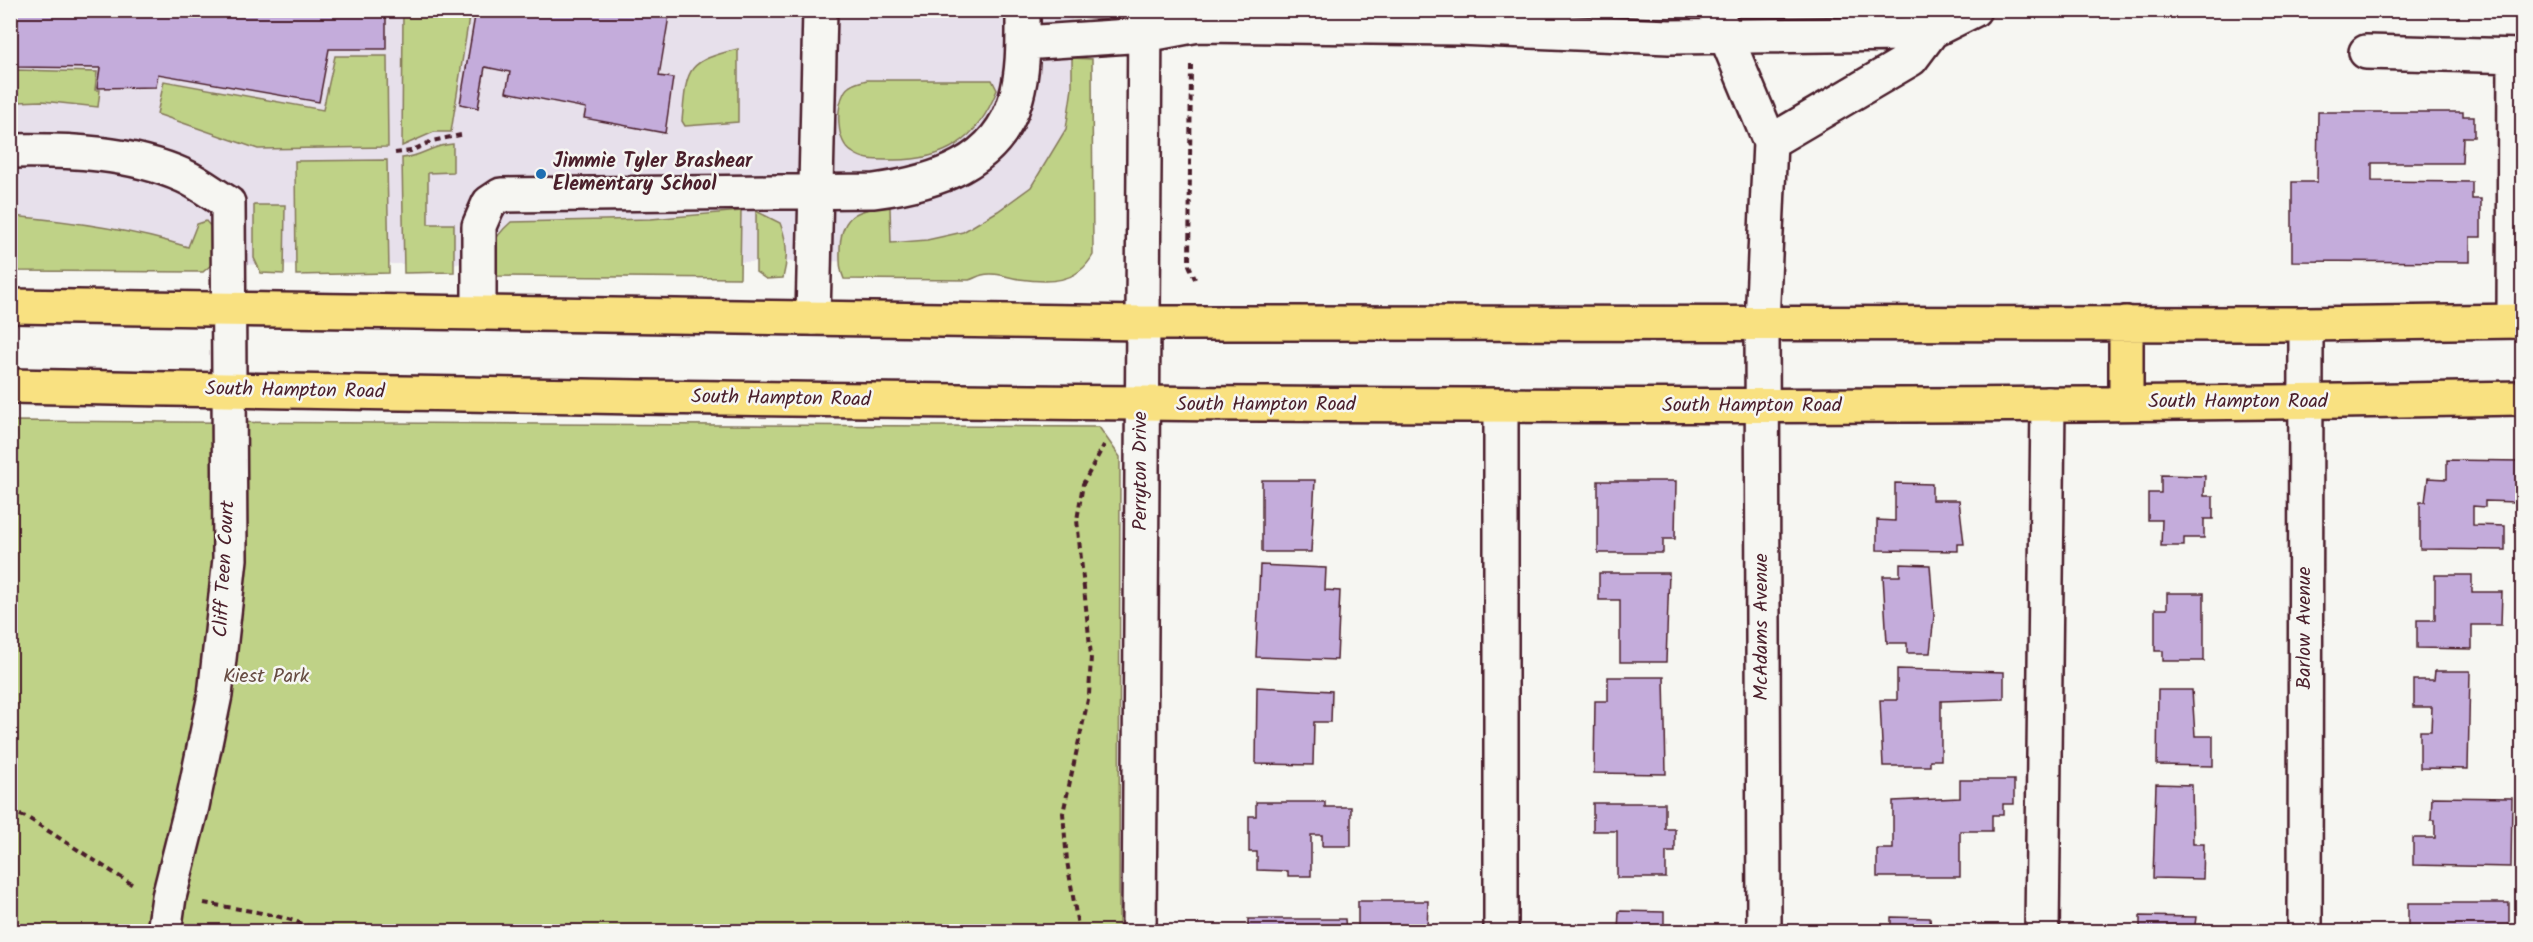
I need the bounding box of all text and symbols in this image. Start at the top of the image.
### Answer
place label: Jimmie Tyler Brashear Elementary School [553,146,753,201]
marker: Jimmie Tyler Brashear Elementary School [534,167,548,181]
street label: South Hampton Road [205,373,386,409]
street label: South Hampton Road [691,381,872,417]
street label: South Hampton Road [2148,386,2329,418]
street label: South Hampton Road [1176,389,1357,421]
street label: South Hampton Road [1662,390,1843,422]
street label: Perryton Drive [1125,411,1157,531]
street label: Cliff Teen Court [205,499,245,638]
street label: McAdams Avenue [1746,553,1778,701]
street label: Barlow Avenue [2289,566,2321,690]
park label: Kiest Park [223,661,310,693]

